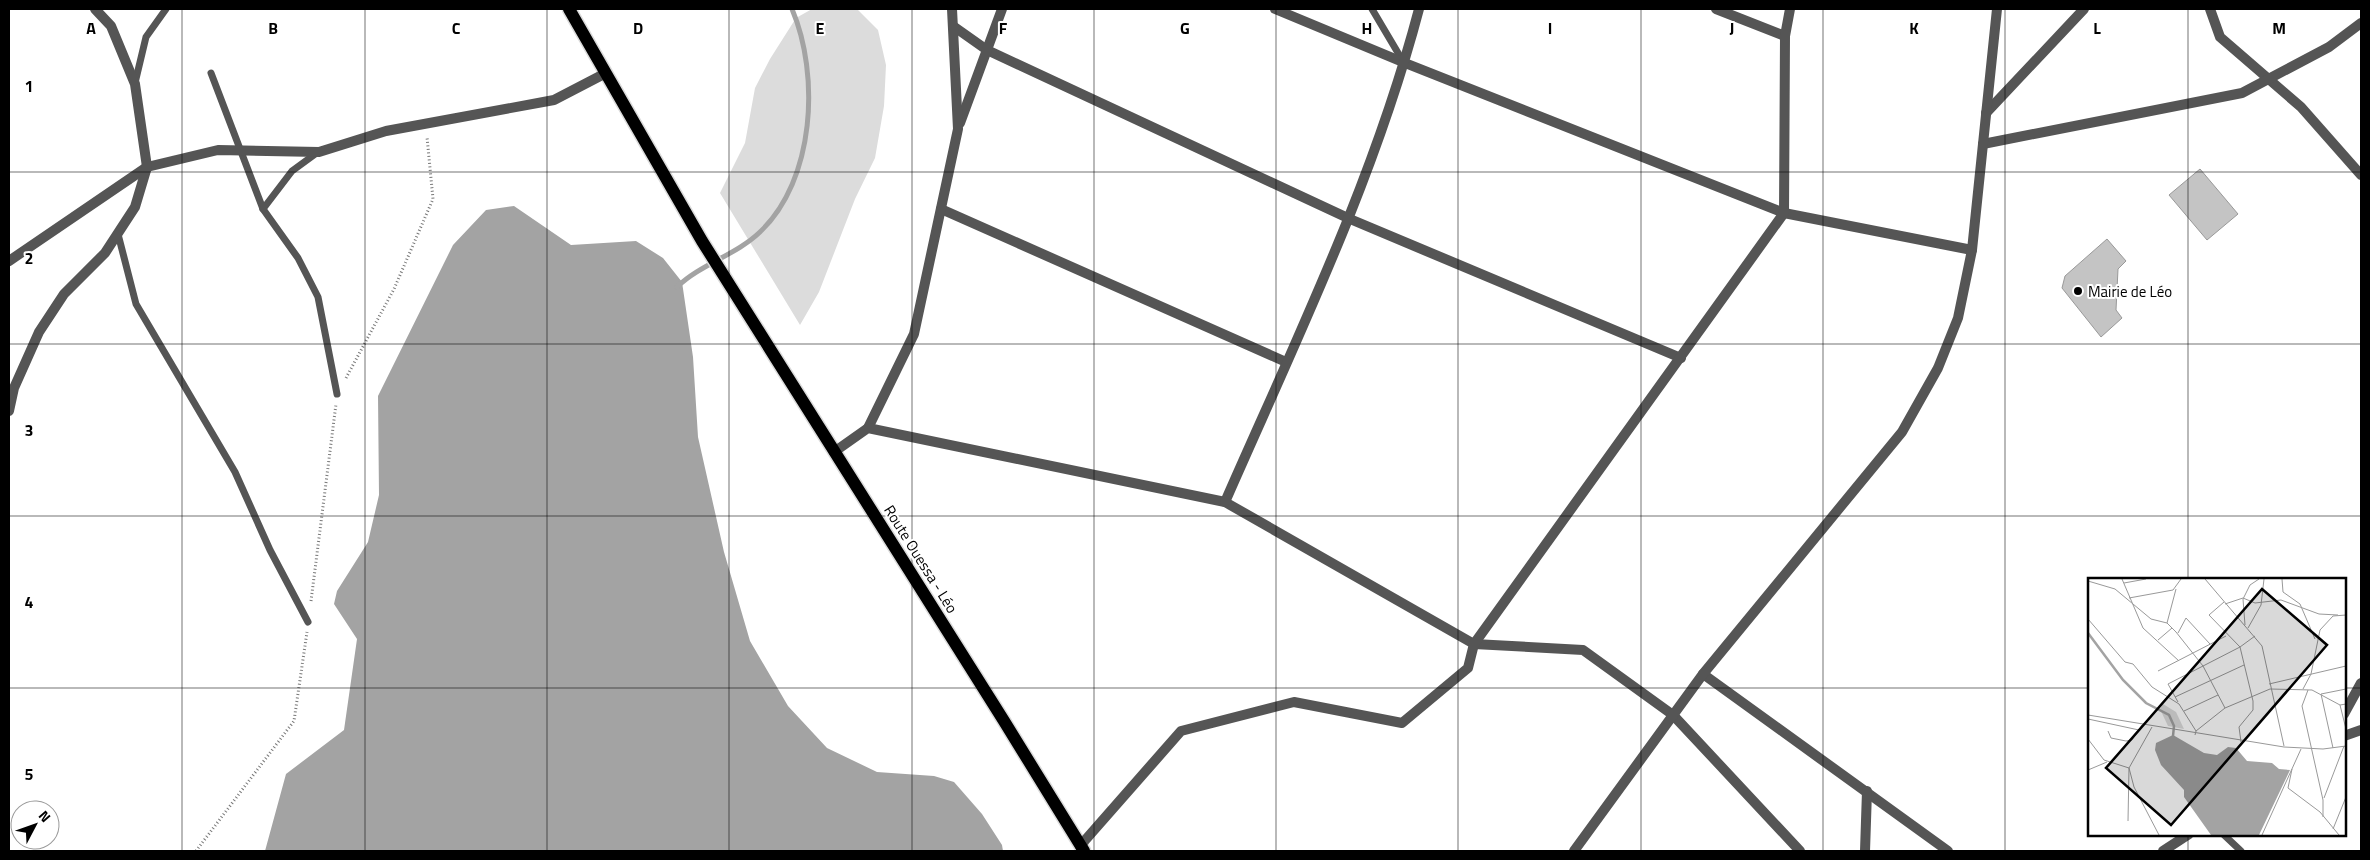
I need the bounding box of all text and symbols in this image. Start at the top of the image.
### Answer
text: A [86,16,96,40]
text: B [268,16,278,40]
text: C [452,16,461,40]
text: D [633,16,643,40]
text: E [816,16,825,40]
text: F [999,16,1008,40]
text: G [1180,16,1190,40]
text: H [1362,16,1372,40]
text: I [1548,16,1552,40]
text: J [1730,16,1734,40]
text: K [1909,16,1919,40]
text: L [2093,16,2101,40]
text: M [2272,16,2286,40]
text: 1 [25,74,33,98]
text: 2 [25,246,33,270]
place label: Mairie de Léo [2088,280,2172,303]
marker: Mairie de Léo [2072,285,2084,297]
text: 3 [25,418,33,442]
street label: Route Ouessa - Léo [878,500,964,618]
inset map [2088,578,2345,835]
text: 4 [25,590,34,614]
text: 5 [25,762,34,786]
north arrow [10,800,60,850]
text: N [34,806,56,827]

